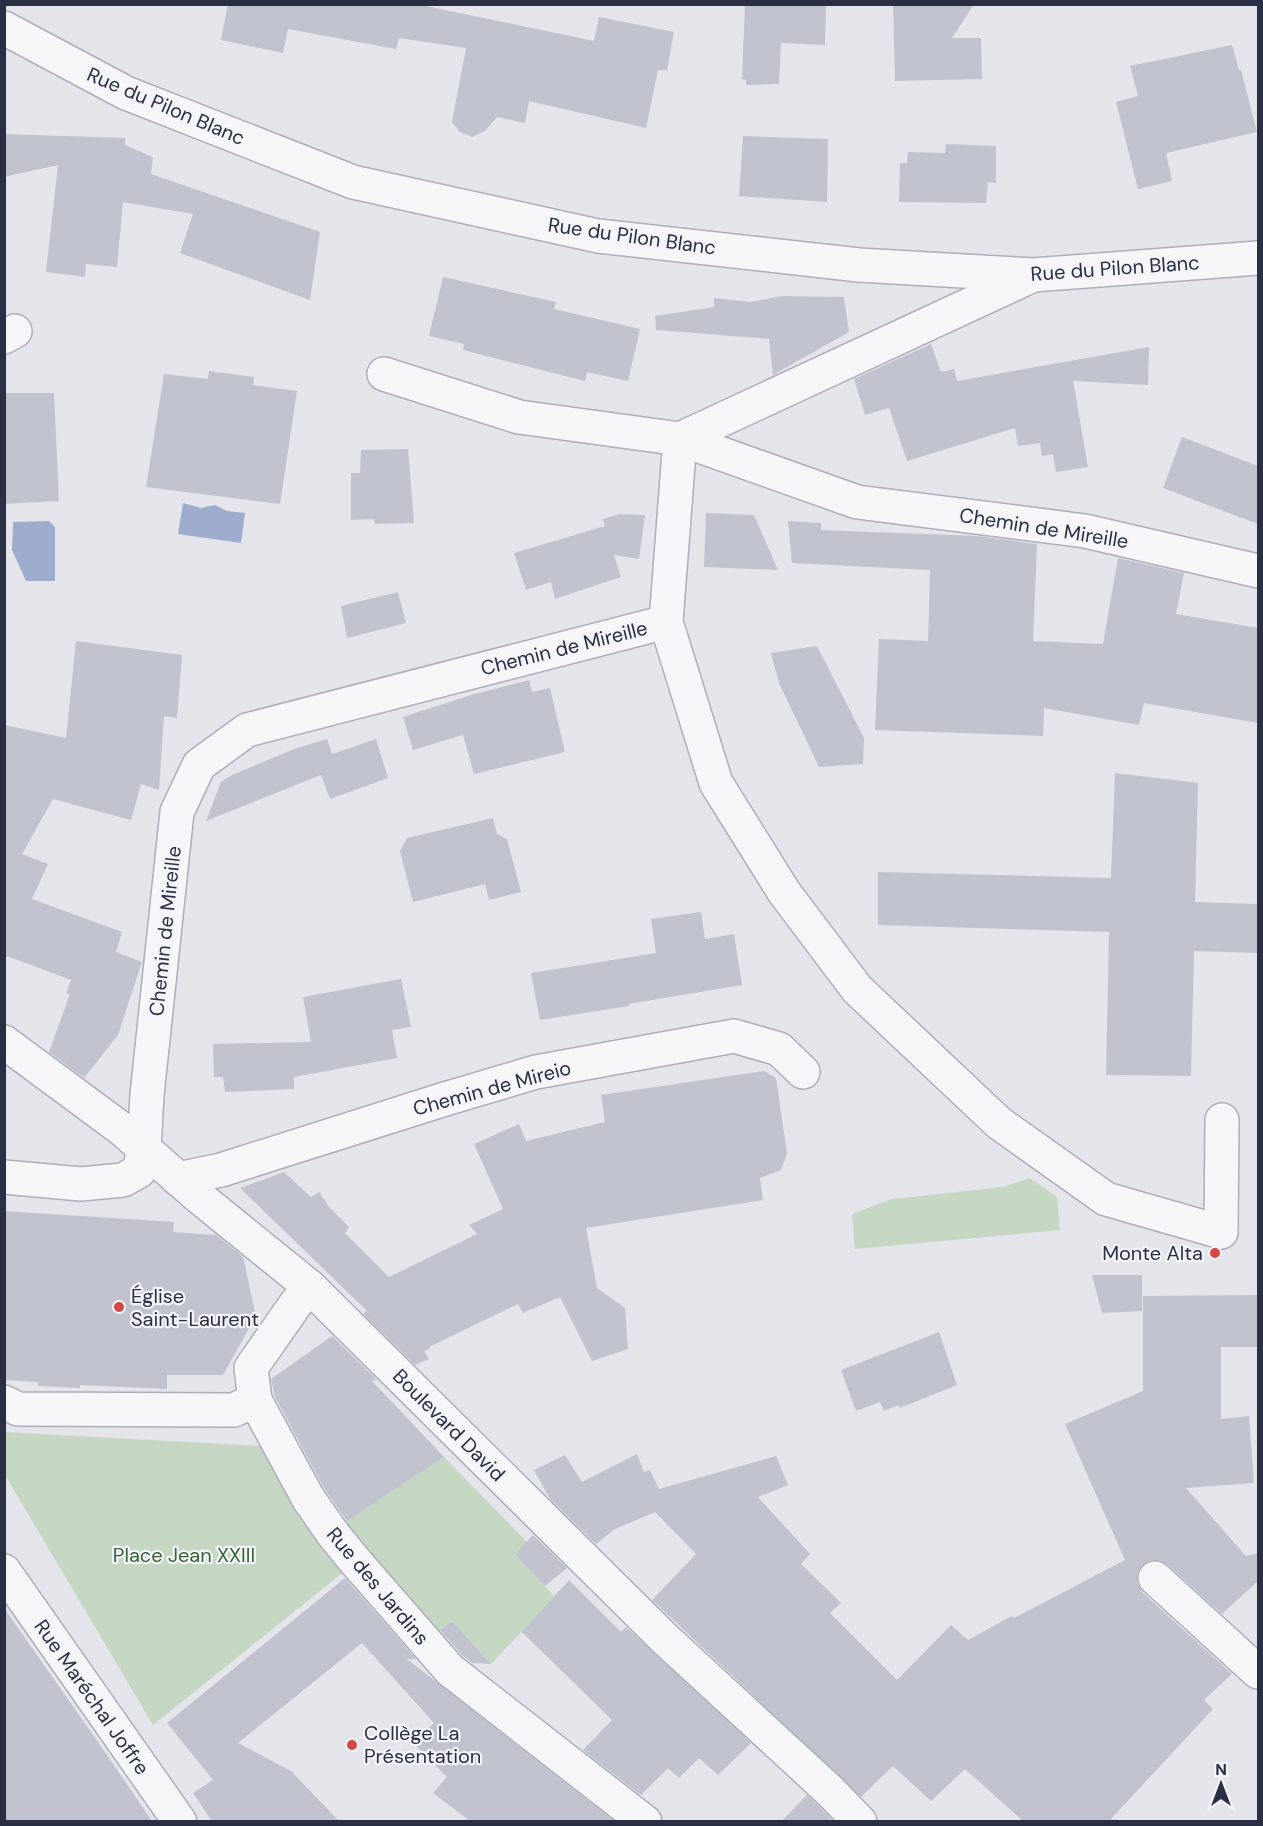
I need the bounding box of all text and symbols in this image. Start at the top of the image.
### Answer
street label: Rue du Pilon Blanc [83,61,249,151]
street label: Rue du Pilon Blanc [546,211,718,261]
street label: Rue du Pilon Blanc [1030,249,1200,287]
street label: Chemin de Mireille [958,502,1130,554]
street label: Chemin de Mireille [478,615,650,681]
street label: Chemin de Mireille [143,845,187,1017]
street label: Chemin de Mireio [410,1054,574,1122]
place label: Monte Alta [1102,1240,1203,1266]
marker: Monte Alta [1208,1246,1222,1260]
place label: Église Saint-Laurent [131,1283,259,1332]
marker: Église Saint-Laurent [112,1300,126,1314]
street label: Boulevard David [387,1363,511,1487]
street label: Rue des Jardins [321,1522,435,1650]
park label: Place Jean XXIII [113,1542,255,1568]
street label: Rue Maréchal Joffre [29,1614,155,1780]
place label: Collège La Présentation [364,1720,481,1769]
marker: Collège La Présentation [345,1738,359,1752]
north arrow [1191,1754,1251,1814]
text: N [1215,1759,1227,1780]

